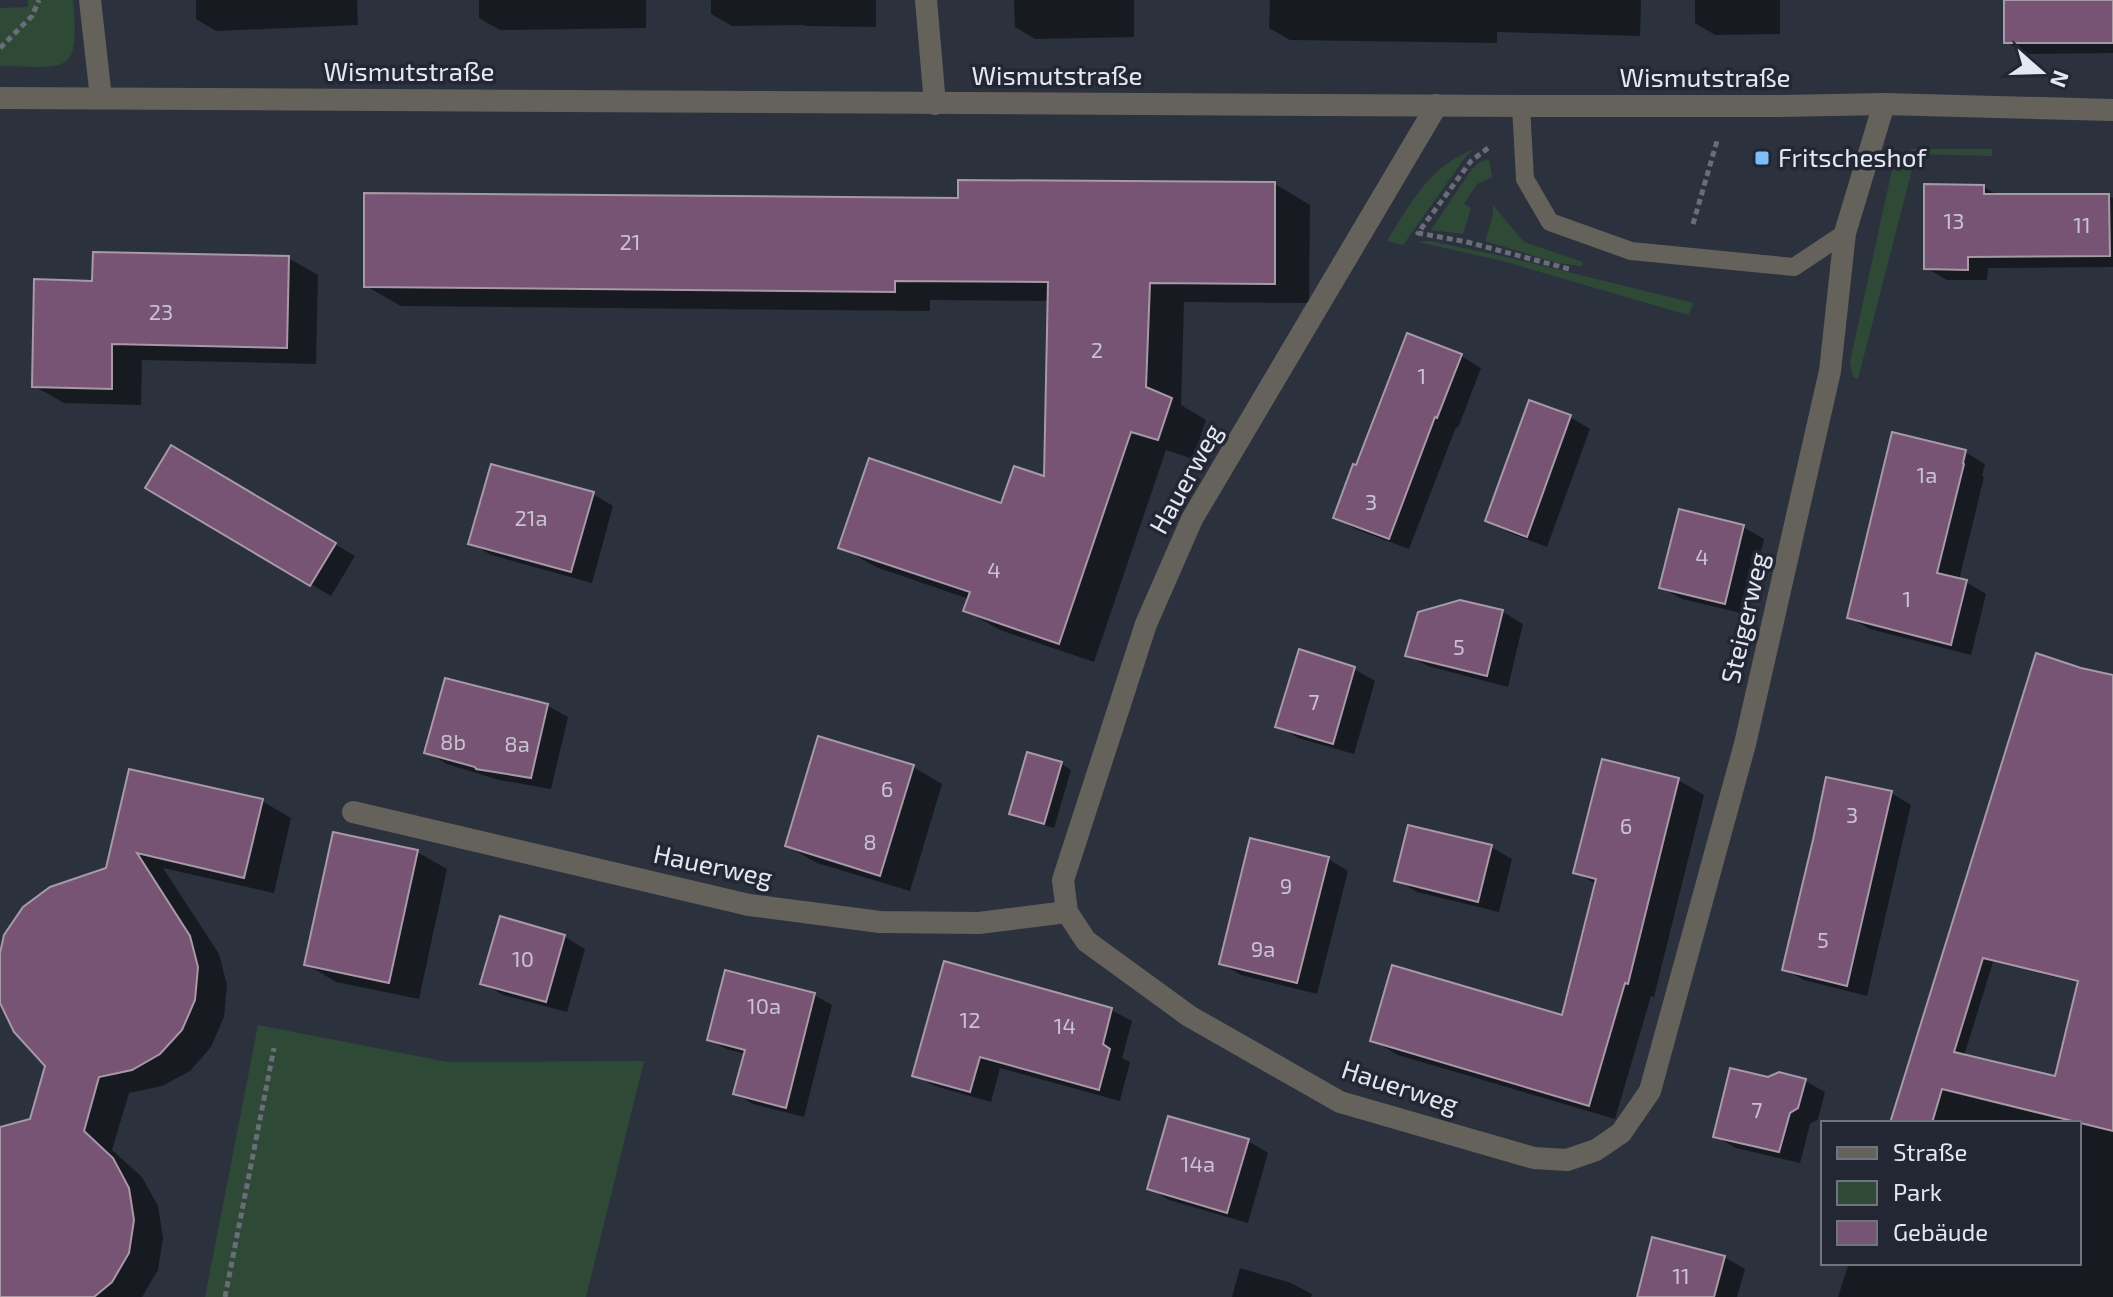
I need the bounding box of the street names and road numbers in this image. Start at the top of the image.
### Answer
street label: Wismutstraße [323,55,495,86]
street label: Wismutstraße [971,59,1143,90]
street label: Wismutstraße [1619,61,1791,92]
street label: Hauerweg [1142,418,1227,539]
street label: Steigerweg [1713,549,1774,686]
street label: Hauerweg [651,837,776,892]
street label: Hauerweg [1338,1052,1463,1119]

